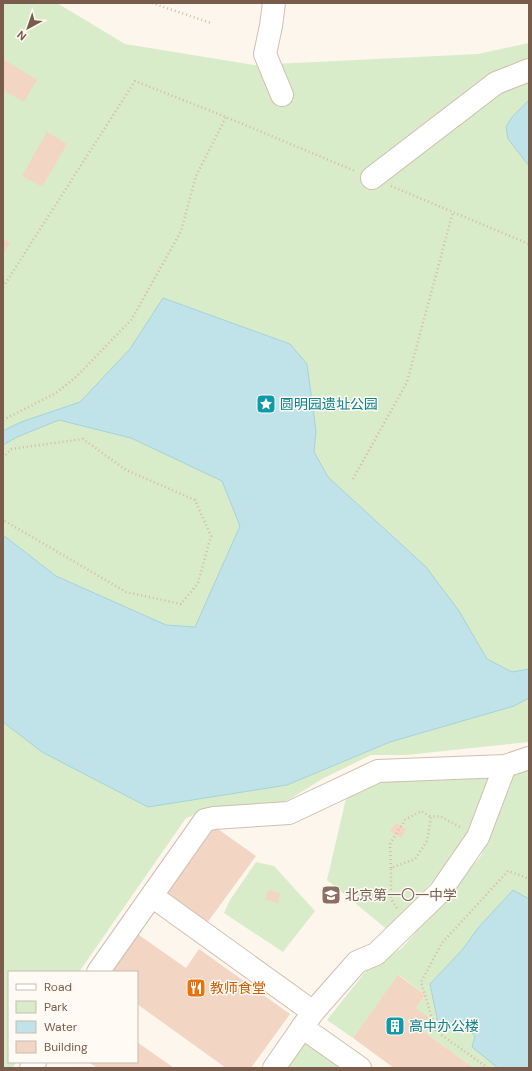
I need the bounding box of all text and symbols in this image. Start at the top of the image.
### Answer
north arrow [8,8,48,48]
text: N [14,28,29,44]
place icon: 圆明园遗址公园 [255,393,277,415]
place label: 圆明园遗址公园 [280,395,378,413]
school or university icon: 北京第一〇一中学 [320,884,342,906]
place label: 北京第一〇一中学 [345,886,457,904]
legend [8,971,138,1063]
restaurant icon: 教师食堂 [185,977,207,999]
text: Road [44,979,72,995]
place label: 教师食堂 [210,979,266,997]
text: Park [44,999,68,1015]
building icon: 高中办公楼 [384,1015,406,1037]
place label: 高中办公楼 [409,1017,479,1035]
text: Water [44,1019,78,1035]
text: Building [44,1039,88,1055]

